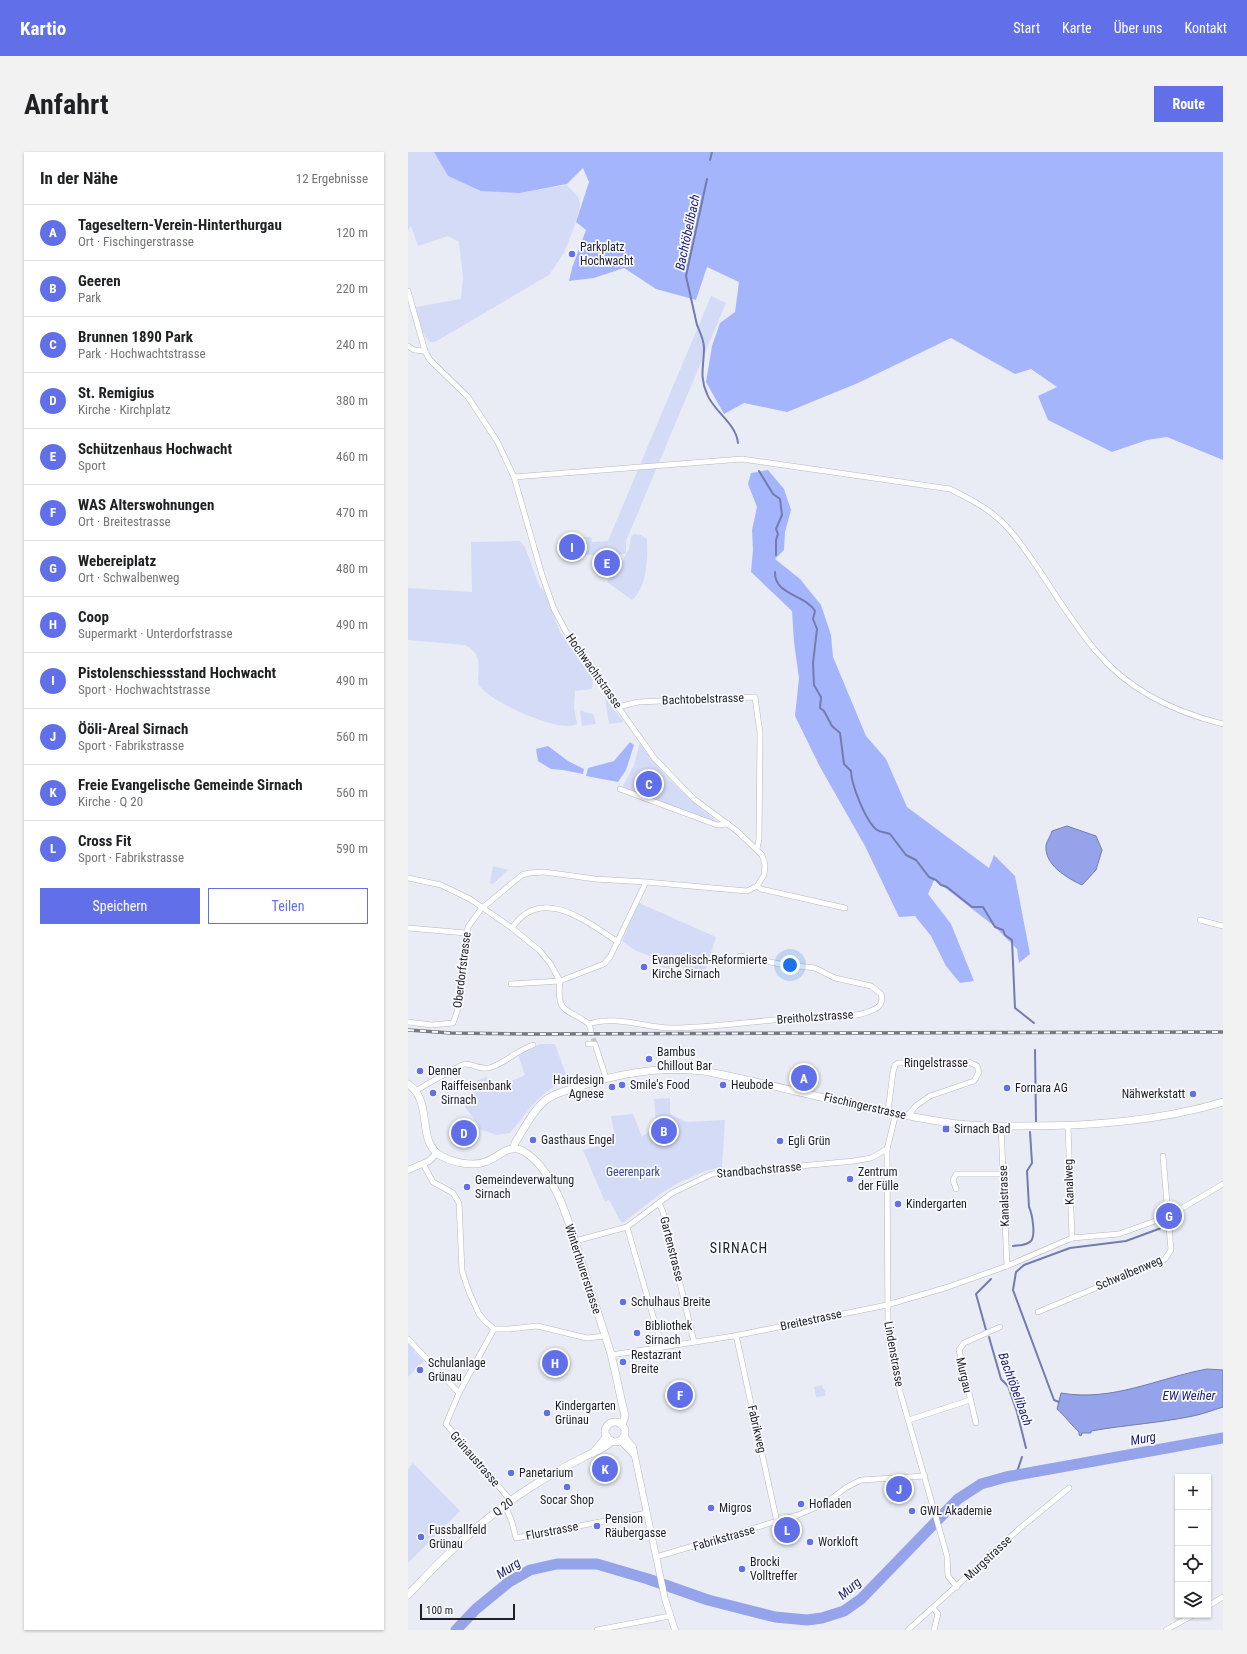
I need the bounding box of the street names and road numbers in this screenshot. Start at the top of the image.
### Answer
street label: Hochwachtstrasse [563,631,625,711]
street label: Bachtobelstrasse [662,691,745,707]
street label: Oberdorfstrasse [450,931,474,1009]
street label: Breitholzstrasse [776,1007,854,1027]
street label: Ringelstrasse [904,1056,968,1070]
street label: Fischingerstrasse [823,1090,908,1122]
street label: Standbachstrasse [716,1159,802,1181]
street label: Kanalweg [1061,1159,1077,1205]
street label: Kanalstrasse [996,1165,1012,1227]
street label: Gartenstrasse [657,1215,687,1283]
street label: Winterthurerstrasse [562,1222,604,1316]
street label: Schwalbenweg [1094,1253,1164,1293]
street label: Breitestrasse [779,1307,843,1333]
street label: Lindenstrasse [881,1320,907,1388]
street label: Murgau [953,1356,975,1394]
street label: Fabrikweg [745,1404,769,1454]
street label: Grünaustrasse [447,1428,503,1490]
street label: Q 20 [490,1495,516,1519]
street label: Flurstrasse [525,1519,580,1543]
street label: Fabrikstrasse [691,1522,757,1554]
street label: Murgstrasse [962,1532,1015,1583]

